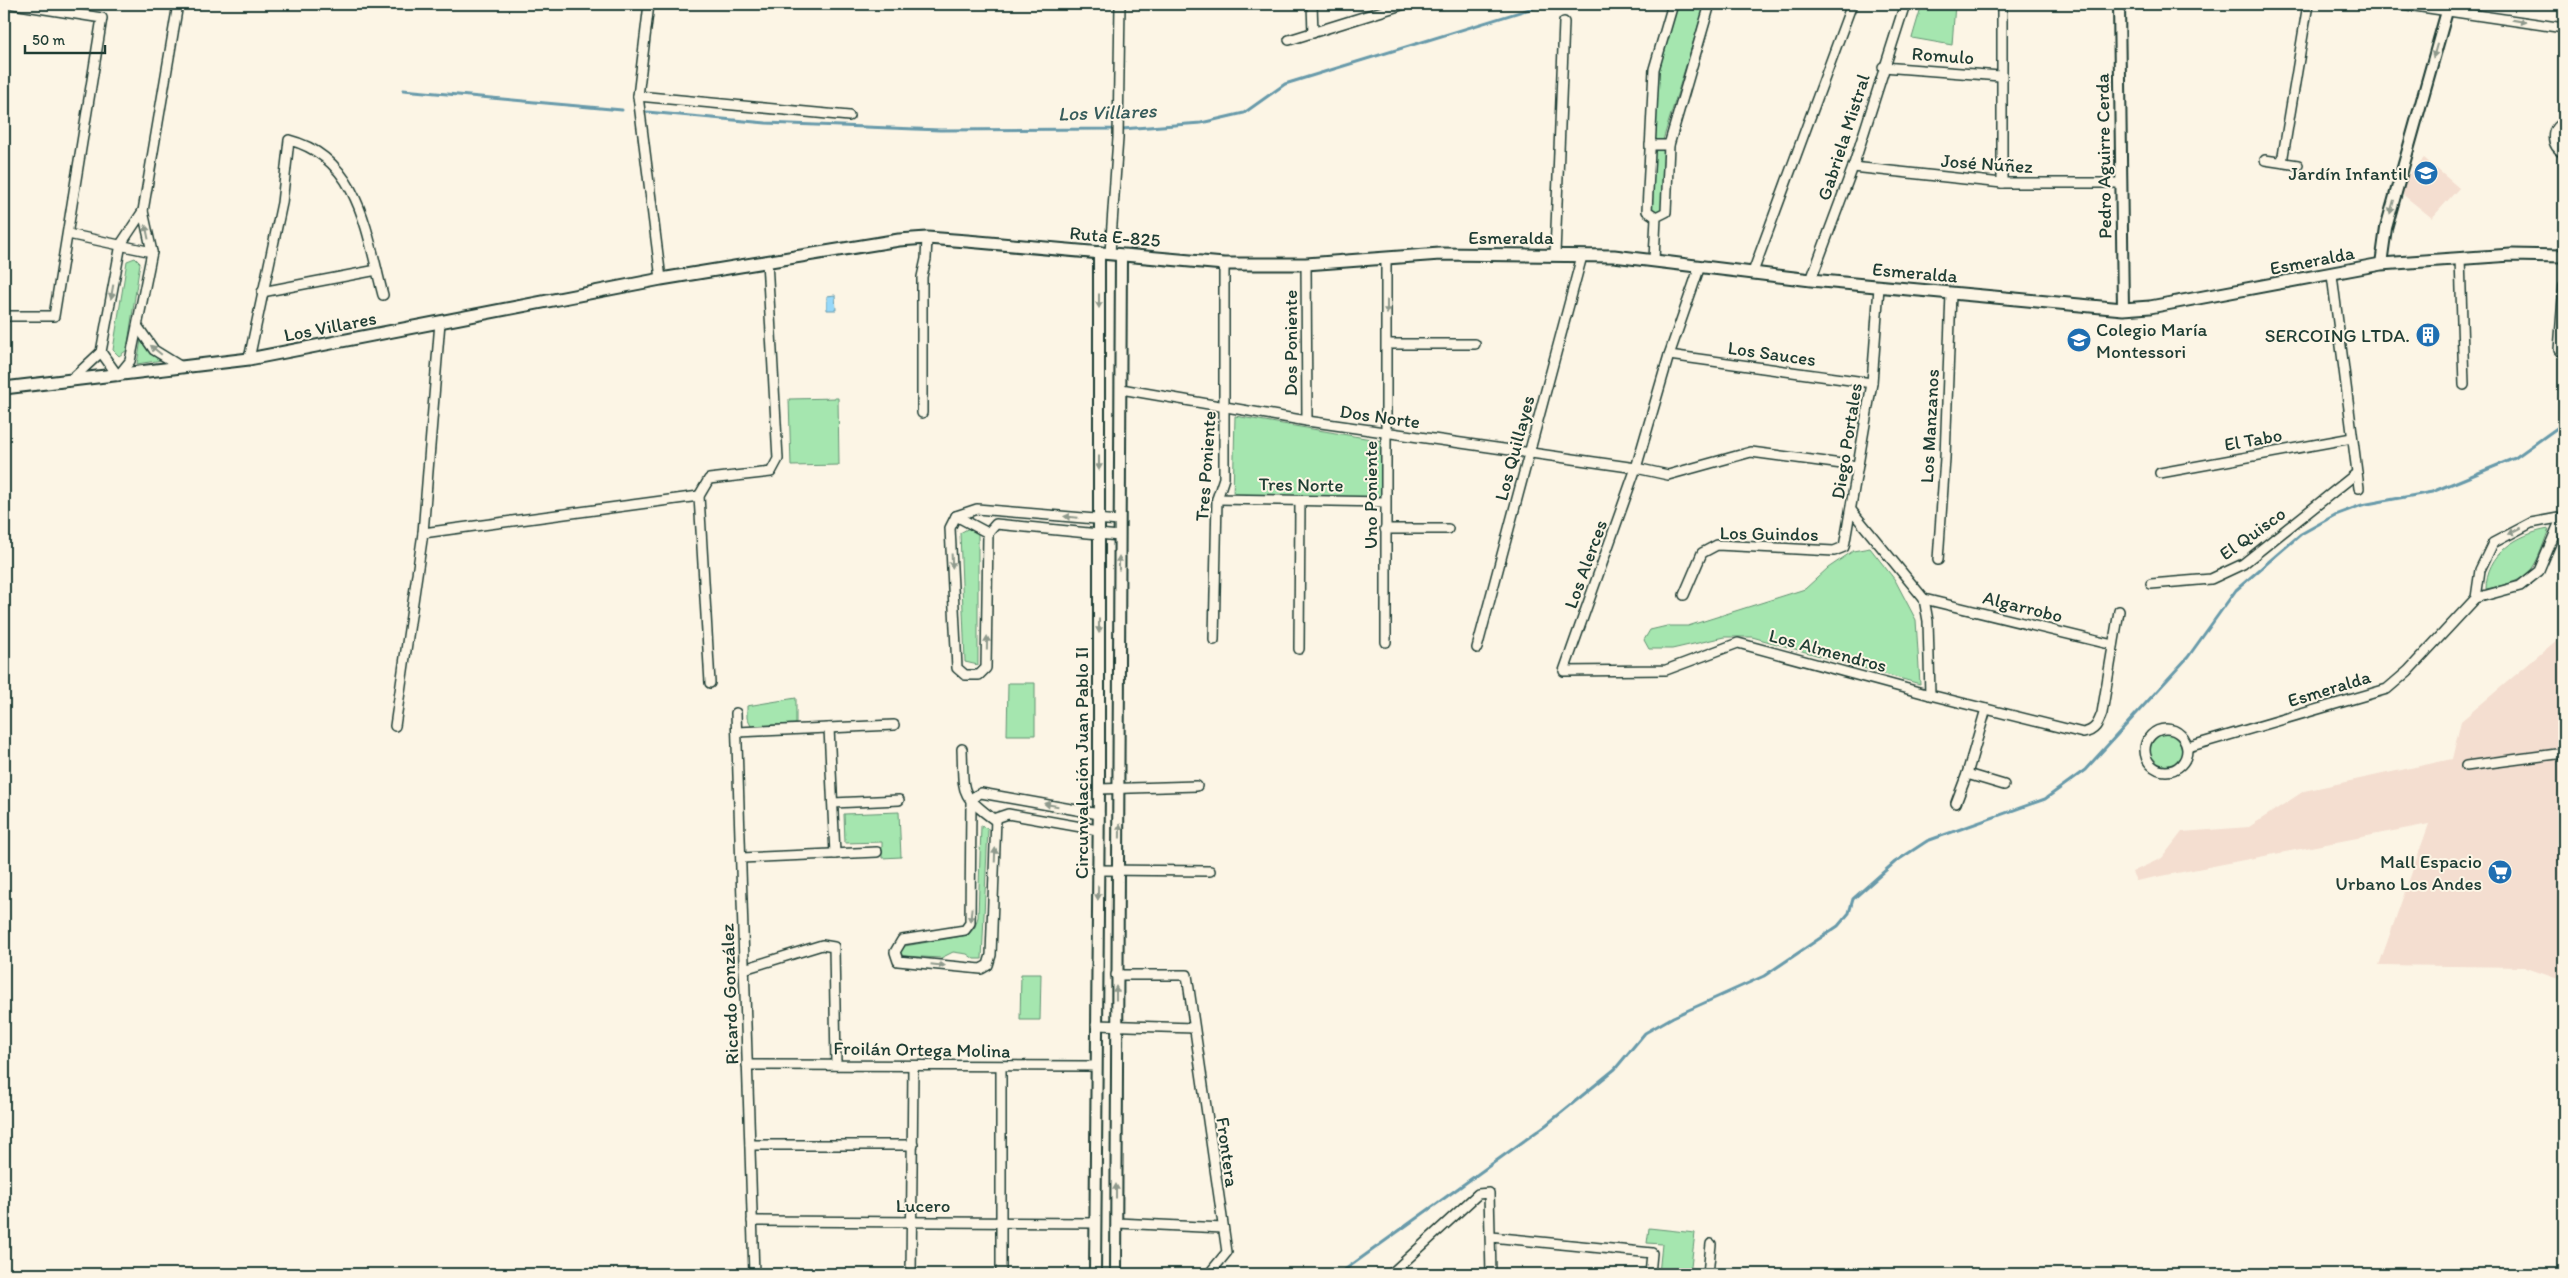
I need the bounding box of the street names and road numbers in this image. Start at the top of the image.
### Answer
street label: Romulo [1911,42,1975,69]
street label: Gabriela Mistral [1812,70,1875,203]
street label: Pedro Aguirre Cerda [2091,73,2116,239]
street label: José Núñez [1940,149,2034,178]
street label: Ruta E-825 [1069,221,1161,252]
street label: Esmeralda [1468,226,1554,249]
street label: Esmeralda [2268,241,2356,280]
street label: Esmeralda [1871,257,1959,288]
street label: Dos Poniente [1279,290,1302,396]
street label: Los Villares [282,306,378,347]
street label: Los Sauces [1726,336,1818,371]
street label: Los Manzanos [1915,368,1944,484]
street label: Diego Portales [1826,381,1867,501]
street label: Los Quillayes [1489,393,1540,503]
street label: Dos Norte [1338,399,1422,434]
street label: Tres Poniente [1190,410,1221,522]
street label: El Tabo [2222,423,2284,456]
street label: Uno Poniente [1359,441,1382,549]
street label: Tres Norte [1258,472,1344,497]
street label: El Quisco [2215,502,2290,565]
street label: Los Alerces [1559,517,1612,612]
street label: Los Guindos [1719,521,1819,546]
street label: Algarrobo [1981,585,2065,627]
street label: Los Almendros [1766,624,1889,677]
street label: Circunvalación Juan Pablo II [1070,647,1093,879]
street label: Esmeralda [2285,665,2374,712]
street label: Ricardo González [716,923,743,1065]
street label: Froilán Ortega Molina [833,1036,1011,1063]
street label: Frontera [1211,1116,1244,1189]
street label: Lucero [896,1194,950,1217]

